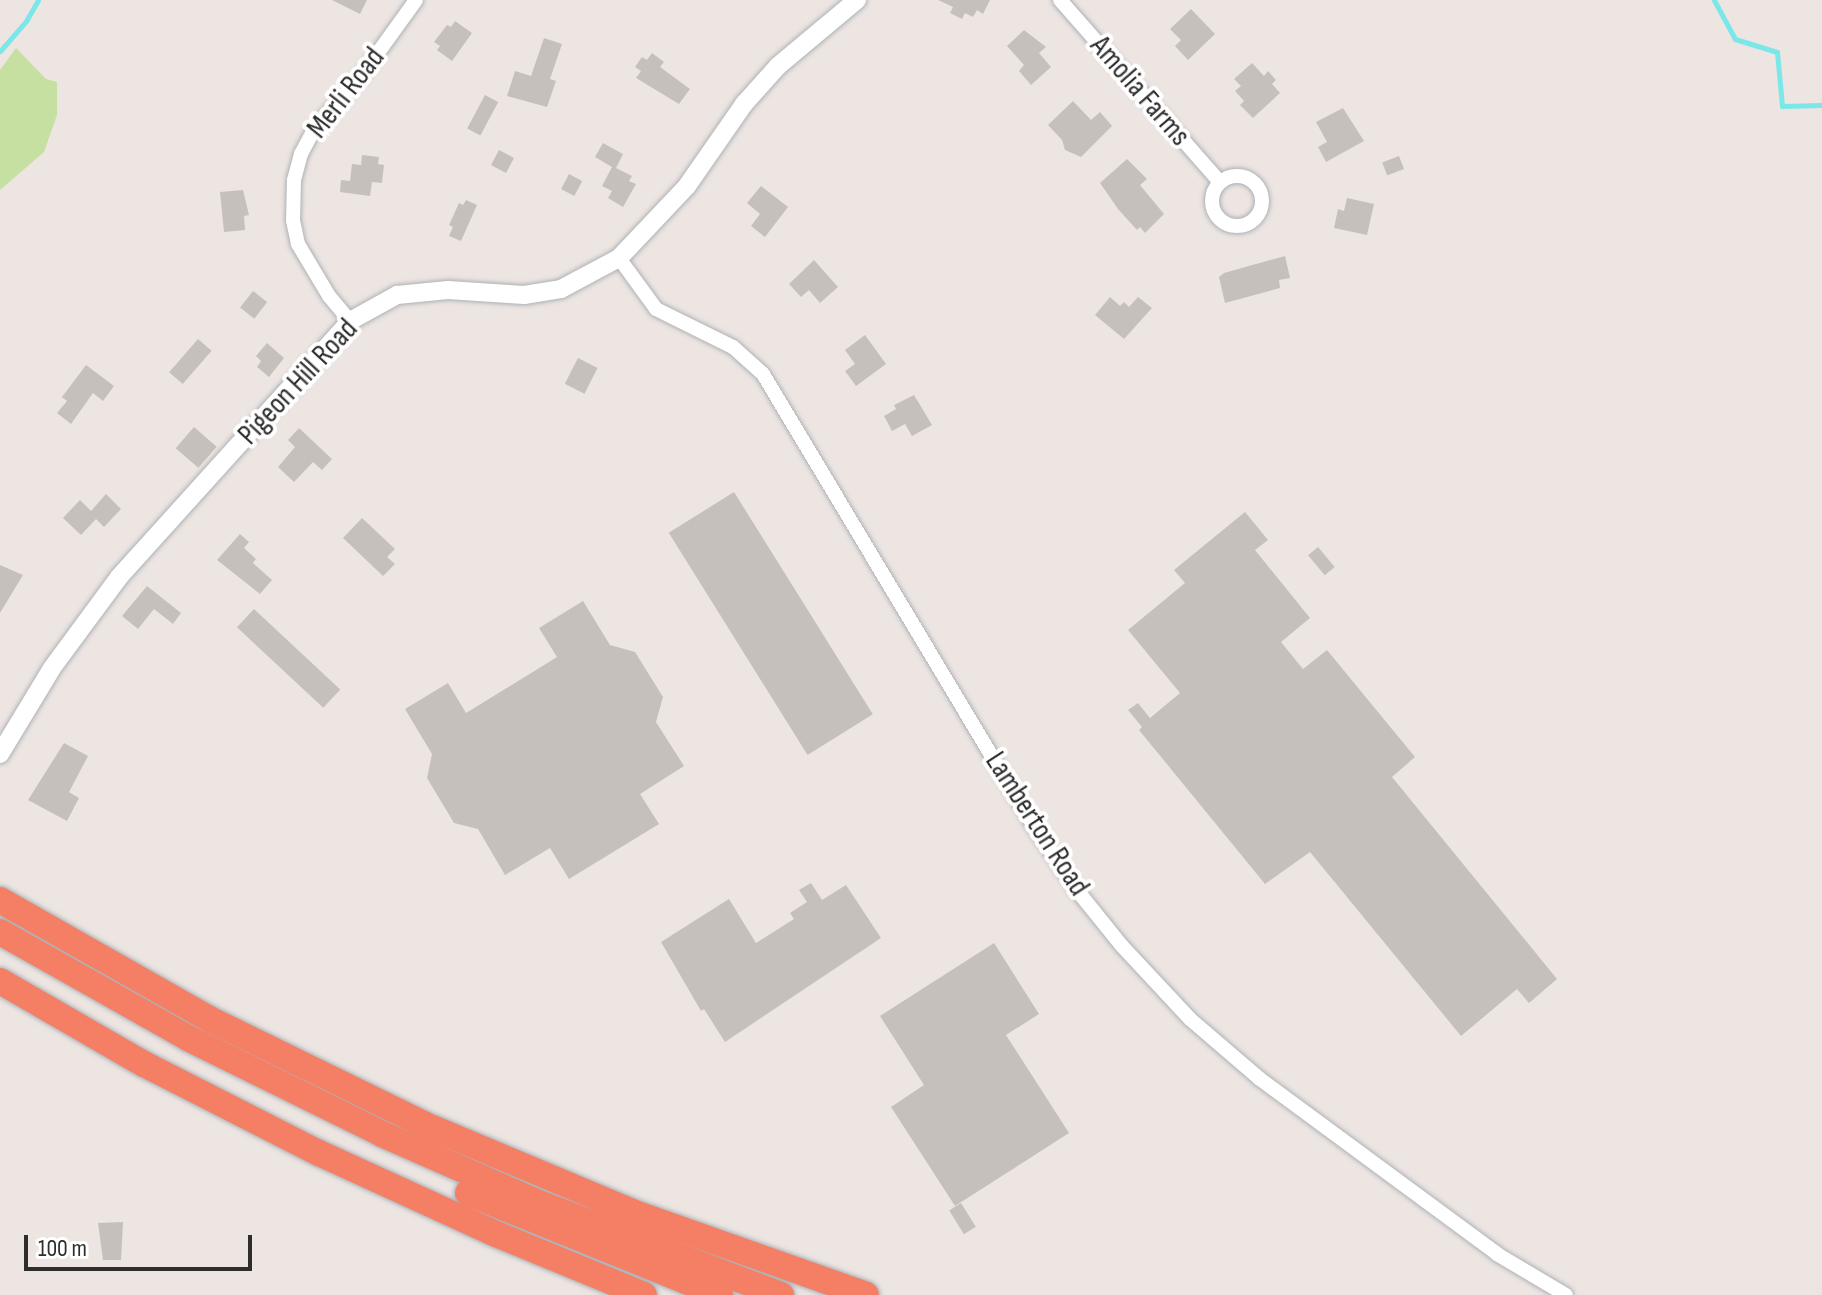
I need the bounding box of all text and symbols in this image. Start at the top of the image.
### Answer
street label: Amolia Farms [1082,29,1198,153]
street label: Merli Road [299,41,393,145]
street label: Pigeon Hill Road [231,312,365,452]
street label: Lamberton Road [977,745,1097,903]
scale bar [28,1219,256,1269]
text: 100 m [38,1234,87,1263]

